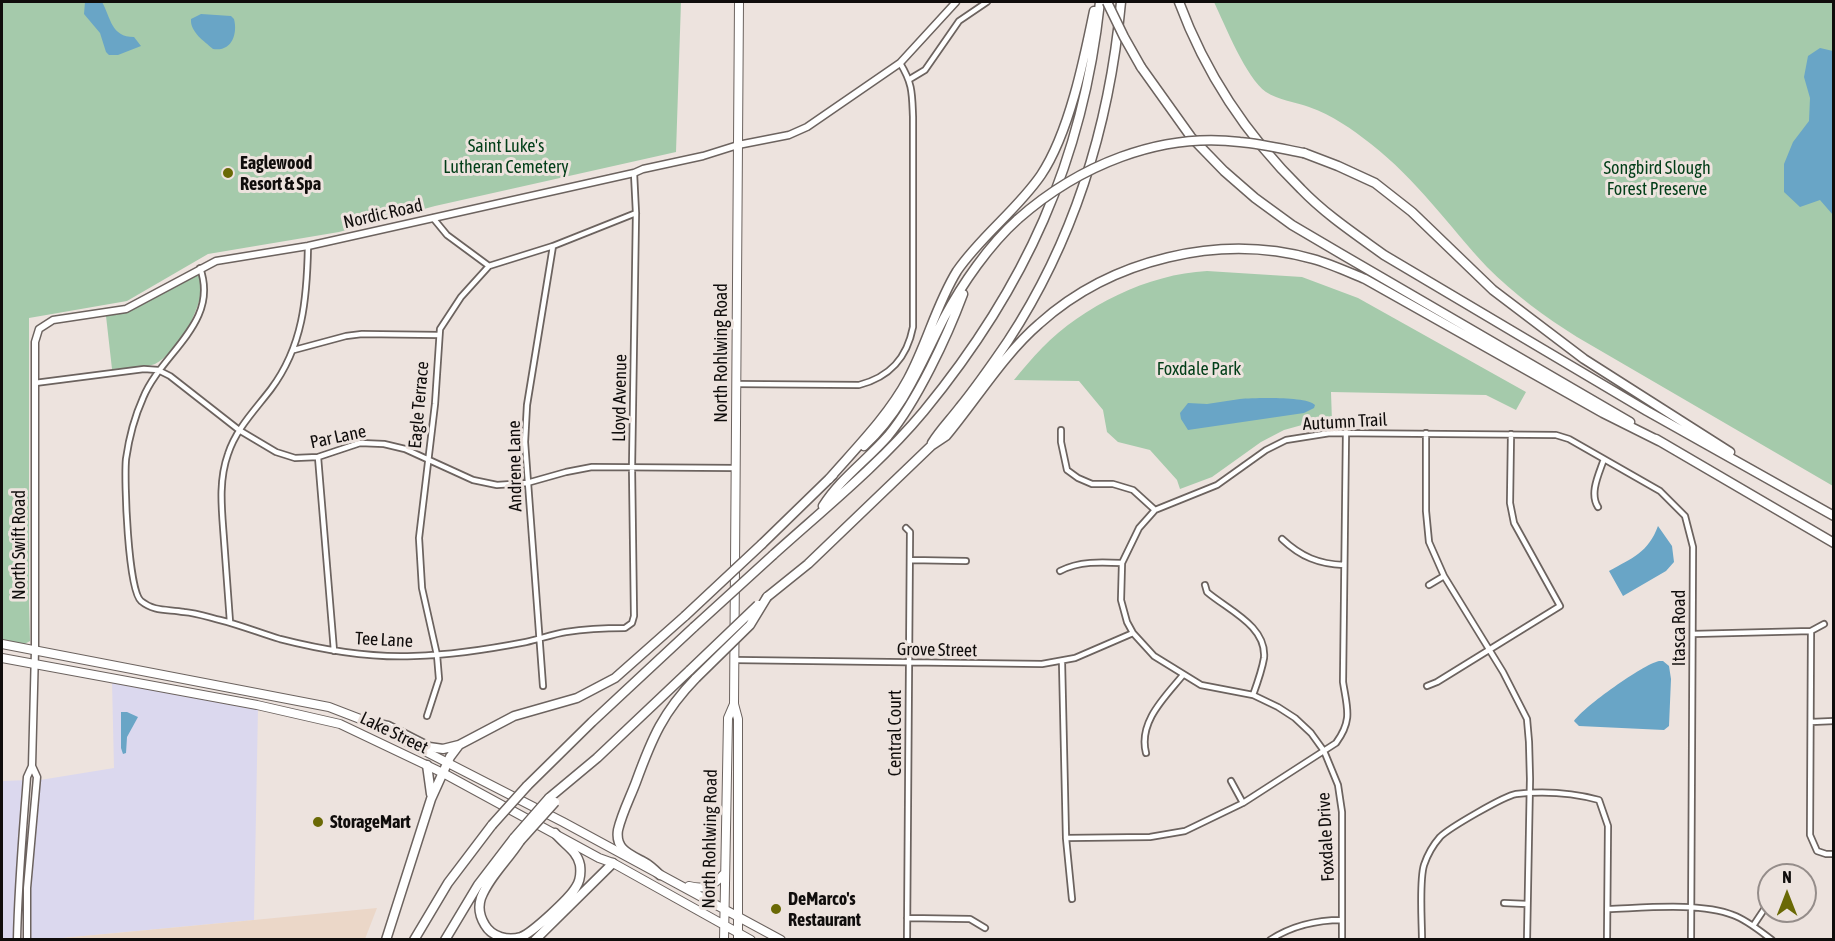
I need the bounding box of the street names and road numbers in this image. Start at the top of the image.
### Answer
street label: Nordic Road [341,194,425,234]
street label: North Rohlwing Road [710,283,732,423]
street label: Lloyd Avenue [608,354,632,442]
street label: Eagle Terrace [404,360,434,450]
street label: Autumn Trail [1302,409,1388,435]
street label: Andrene Lane [503,420,527,512]
street label: Par Lane [308,421,368,453]
street label: North Swift Road [8,490,30,600]
street label: Itasca Road [1668,590,1690,666]
street label: Tee Lane [355,628,413,652]
street label: Grove Street [897,638,977,662]
street label: Central Court [884,690,906,776]
street label: Lake Street [356,707,432,759]
street label: North Rohlwing Road [698,769,722,909]
street label: Foxdale Drive [1313,792,1339,882]

